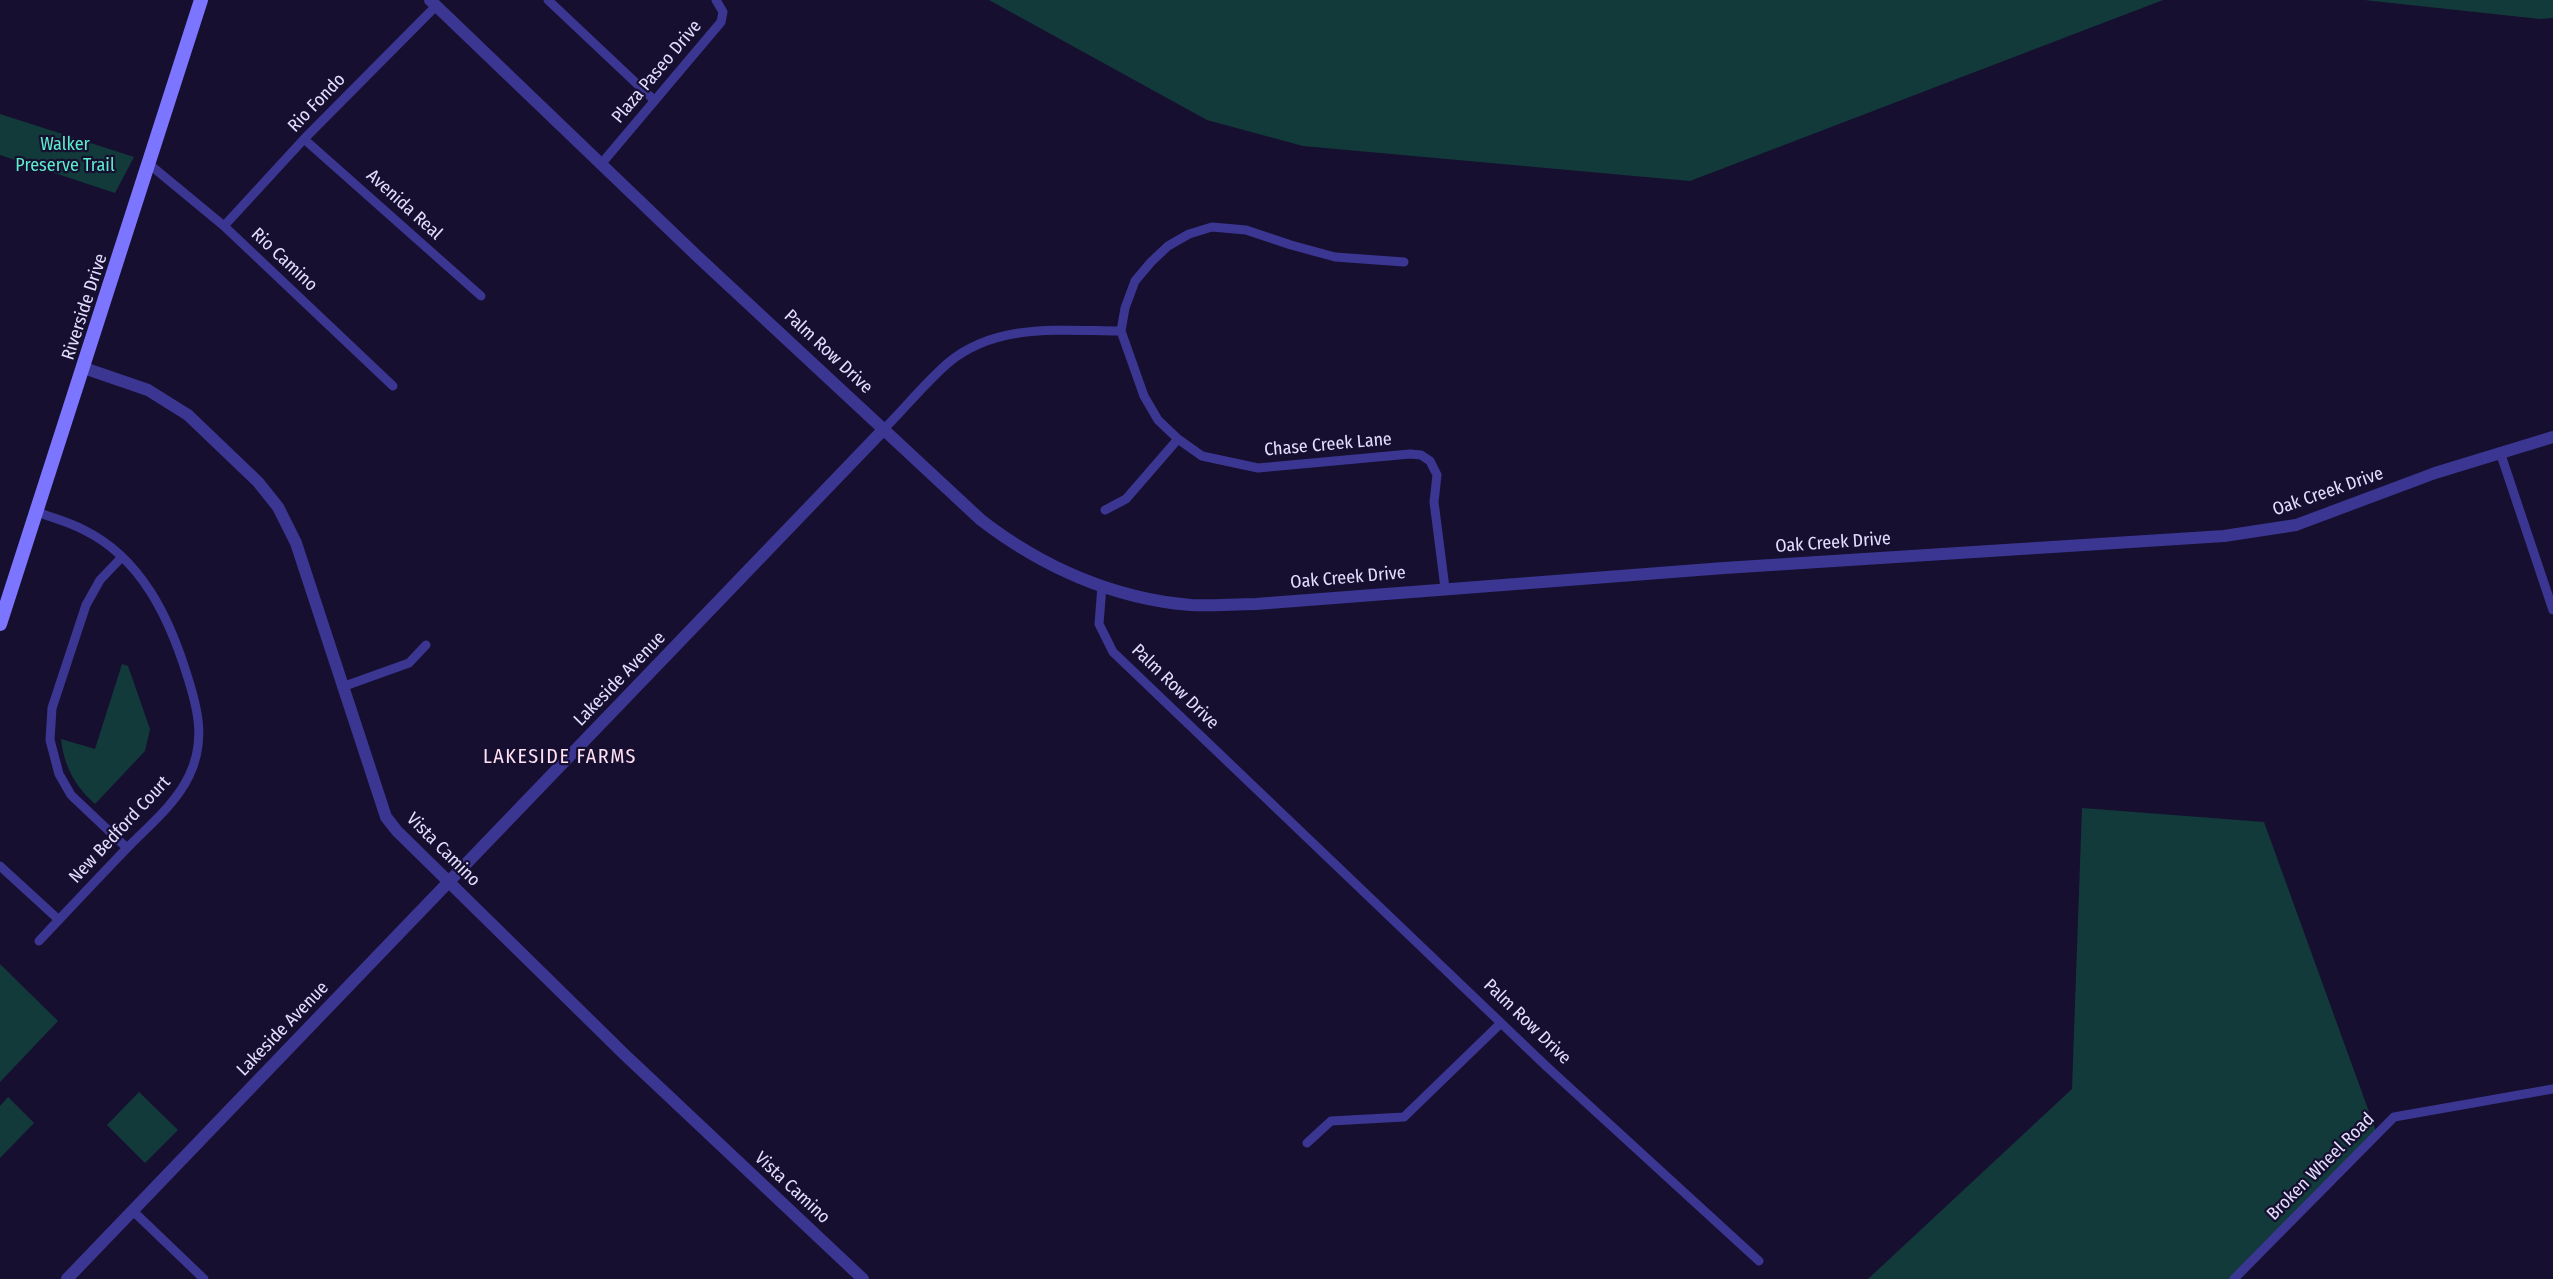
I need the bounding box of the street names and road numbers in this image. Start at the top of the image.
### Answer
street label: Plaza Paseo Drive [608,16,706,128]
street label: Rio Fondo [284,69,350,137]
street label: Avenida Real [362,165,446,245]
street label: Rio Camino [246,224,322,296]
street label: Riverside Drive [58,251,112,363]
street label: Palm Row Drive [779,306,877,398]
street label: Chase Creek Lane [1263,429,1393,461]
street label: Oak Creek Drive [2270,463,2386,521]
street label: Oak Creek Drive [1775,528,1891,558]
street label: Oak Creek Drive [1289,562,1407,594]
street label: Lakeside Avenue [570,627,670,731]
street label: Palm Row Drive [1127,640,1223,734]
street label: New Bedford Court [65,772,175,888]
street label: Vista Camino [402,809,484,891]
street label: Palm Row Drive [1479,975,1575,1069]
street label: Lakeside Avenue [233,977,333,1081]
street label: Broken Wheel Road [2263,1109,2379,1225]
street label: Vista Camino [750,1148,834,1228]

